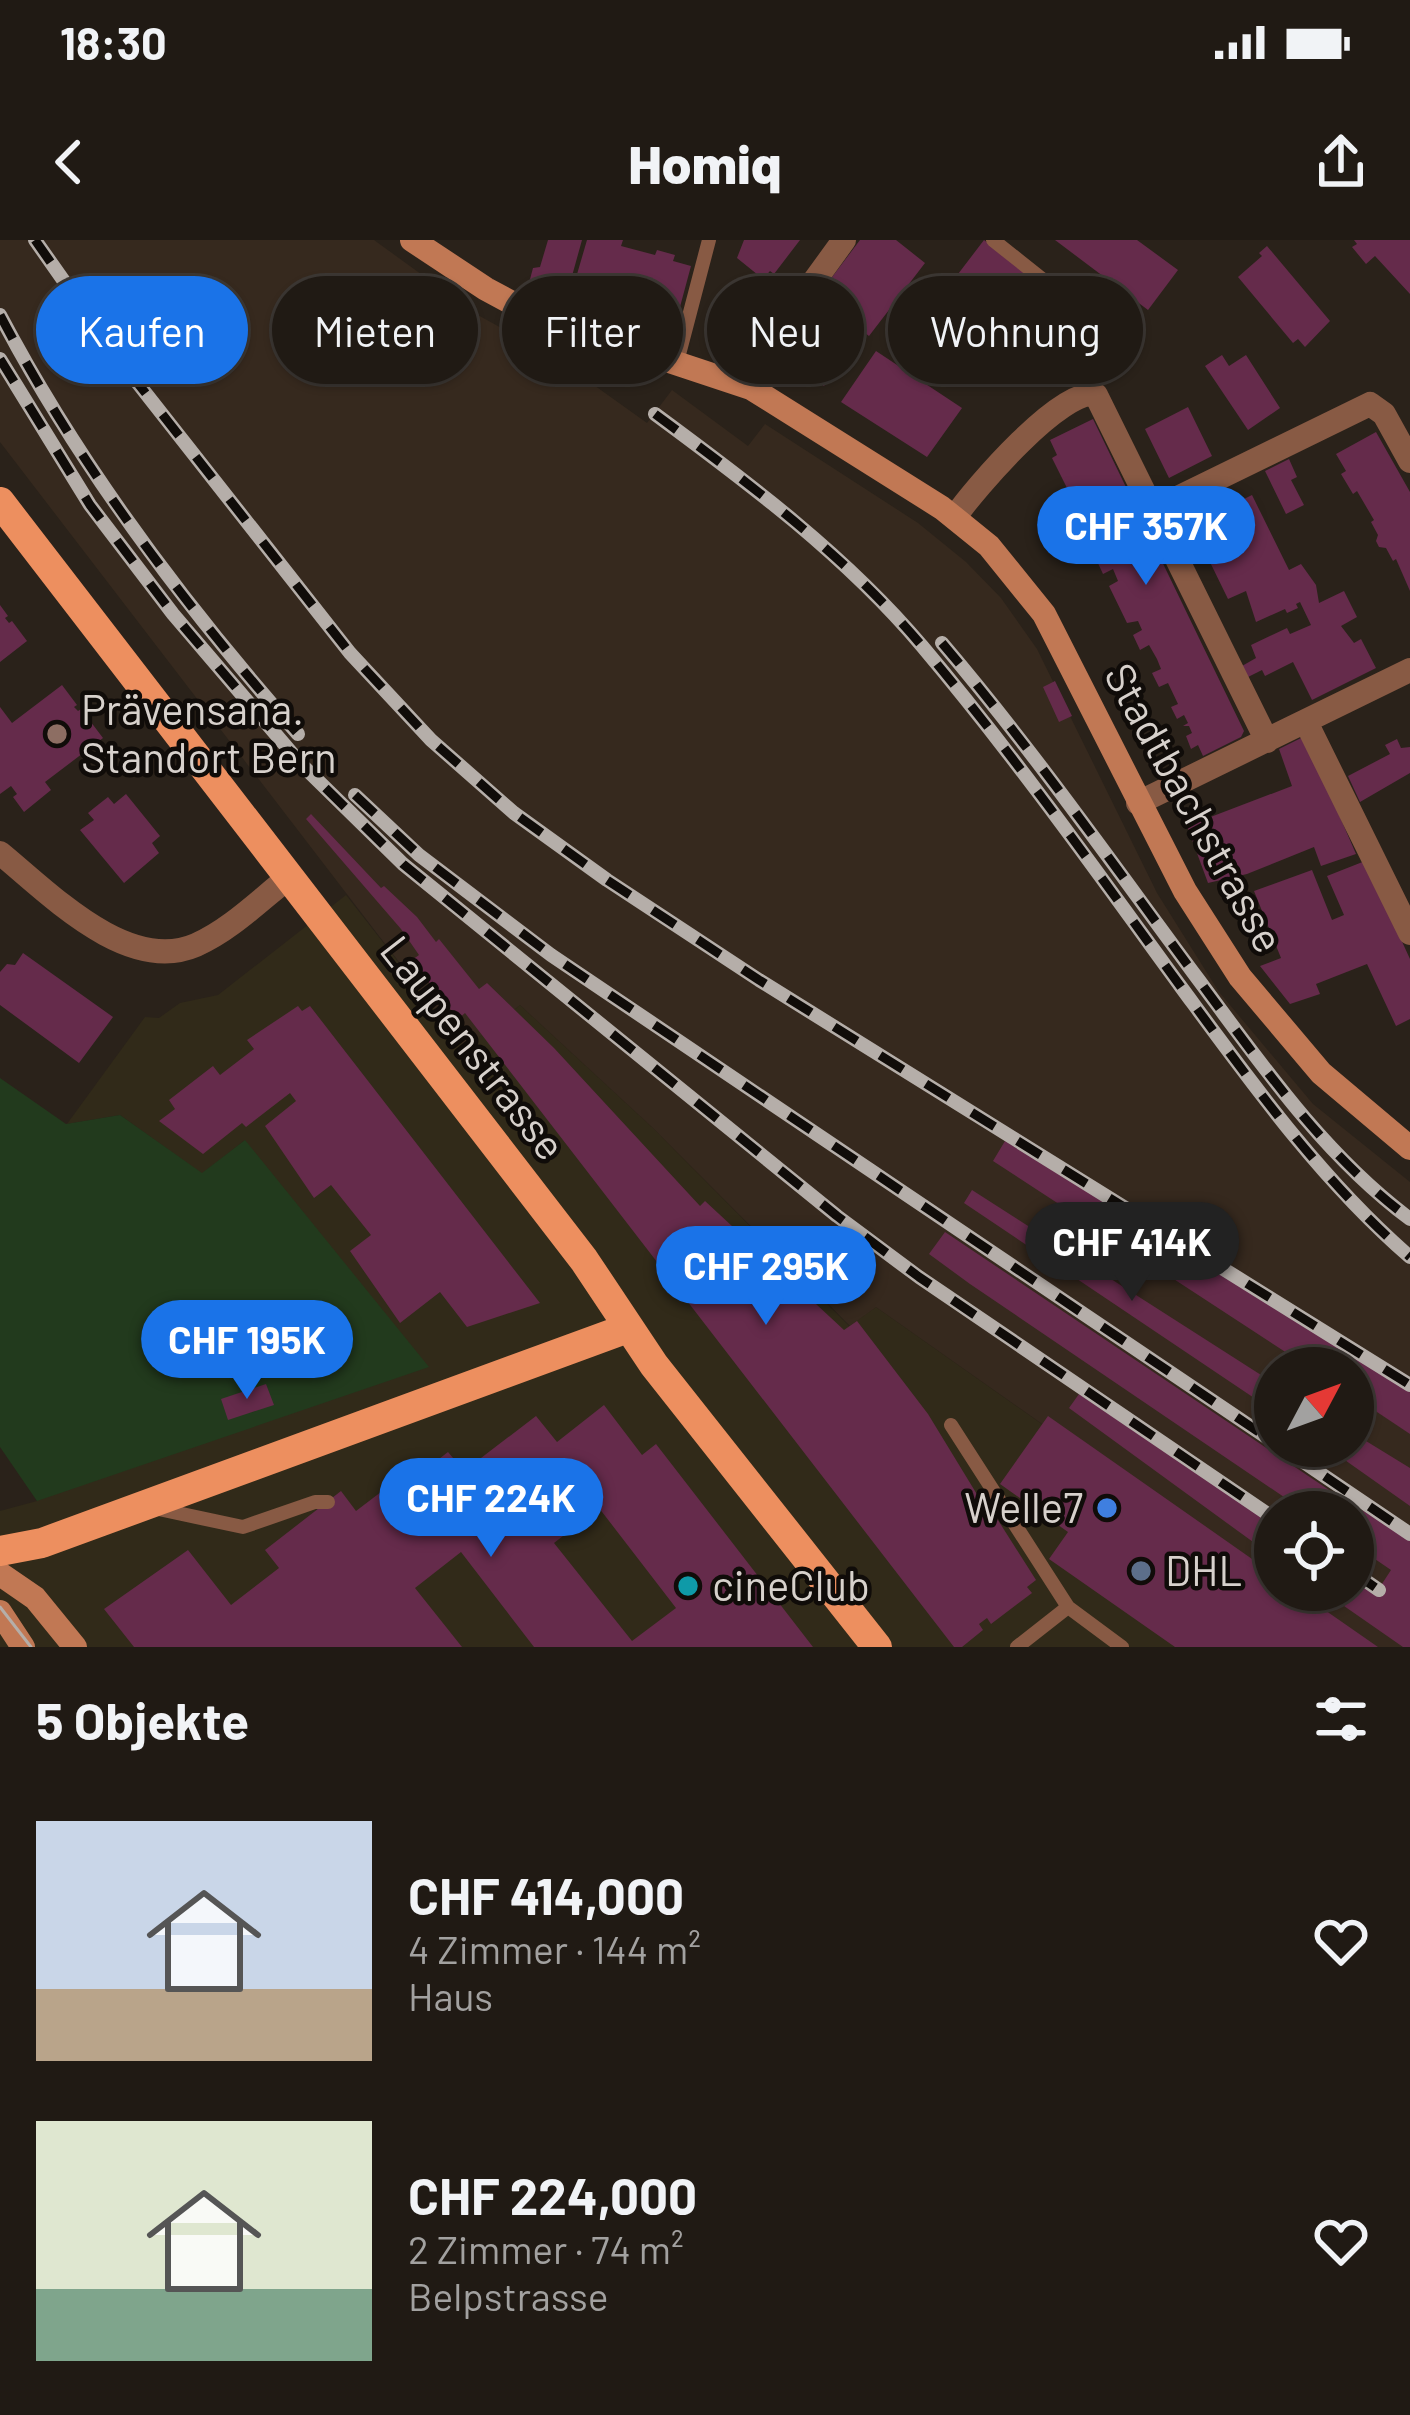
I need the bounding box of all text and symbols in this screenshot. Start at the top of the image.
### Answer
text: 18:30 [60,15,167,69]
icon: back [36,129,102,195]
icon: share [1308,129,1374,195]
text: Homiq [628,130,782,195]
chip: Kaufen [36,276,248,384]
chip: Mieten [272,276,478,384]
chip: Filter [502,276,683,384]
chip: Neu [707,276,864,384]
chip: Wohnung [888,276,1143,384]
pin: CHF 357K [1022,486,1270,588]
text: CHF 357K [1064,501,1228,548]
street label: Stadtbachstrasse [1096,654,1296,960]
place label: Prävensana. Standort Bern [81,683,337,781]
marker: Prävensana. Standort Bern [44,721,70,747]
street label: Laupenstrasse [371,925,577,1169]
pin: CHF 414K [1008,1202,1256,1304]
text: CHF 414K [1052,1217,1212,1264]
pin: CHF 295K [642,1226,890,1328]
text: CHF 295K [683,1241,849,1288]
pin: CHF 195K [123,1300,371,1402]
text: CHF 195K [168,1315,326,1362]
north arrow [1254,1347,1374,1467]
map controls [1254,1347,1374,1611]
pin: CHF 224K [367,1458,615,1560]
text: CHF 224K [406,1473,576,1520]
place label: Welle7 [964,1481,1083,1531]
button: locate [1254,1491,1374,1611]
marker: Welle7 [1094,1495,1120,1521]
place label: DHL [1165,1544,1242,1594]
marker: DHL [1128,1558,1154,1584]
place label: cineClub [712,1559,870,1609]
marker: cineClub [675,1573,701,1599]
icon: filters [1308,1686,1374,1752]
text: 5 Objekte [36,1689,249,1750]
text: CHF 414,000 [408,1864,684,1925]
icon: home [132,1869,276,2013]
icon: heart [1308,1908,1374,1974]
text: 4 Zimmer · 144 m² [408,1925,701,1972]
text: Haus [408,1972,493,2019]
text: CHF 224,000 [408,2164,697,2225]
icon: home [132,2169,276,2313]
icon: heart [1308,2208,1374,2274]
text: 2 Zimmer · 74 m² [408,2225,684,2272]
text: Belpstrasse [408,2272,608,2319]

